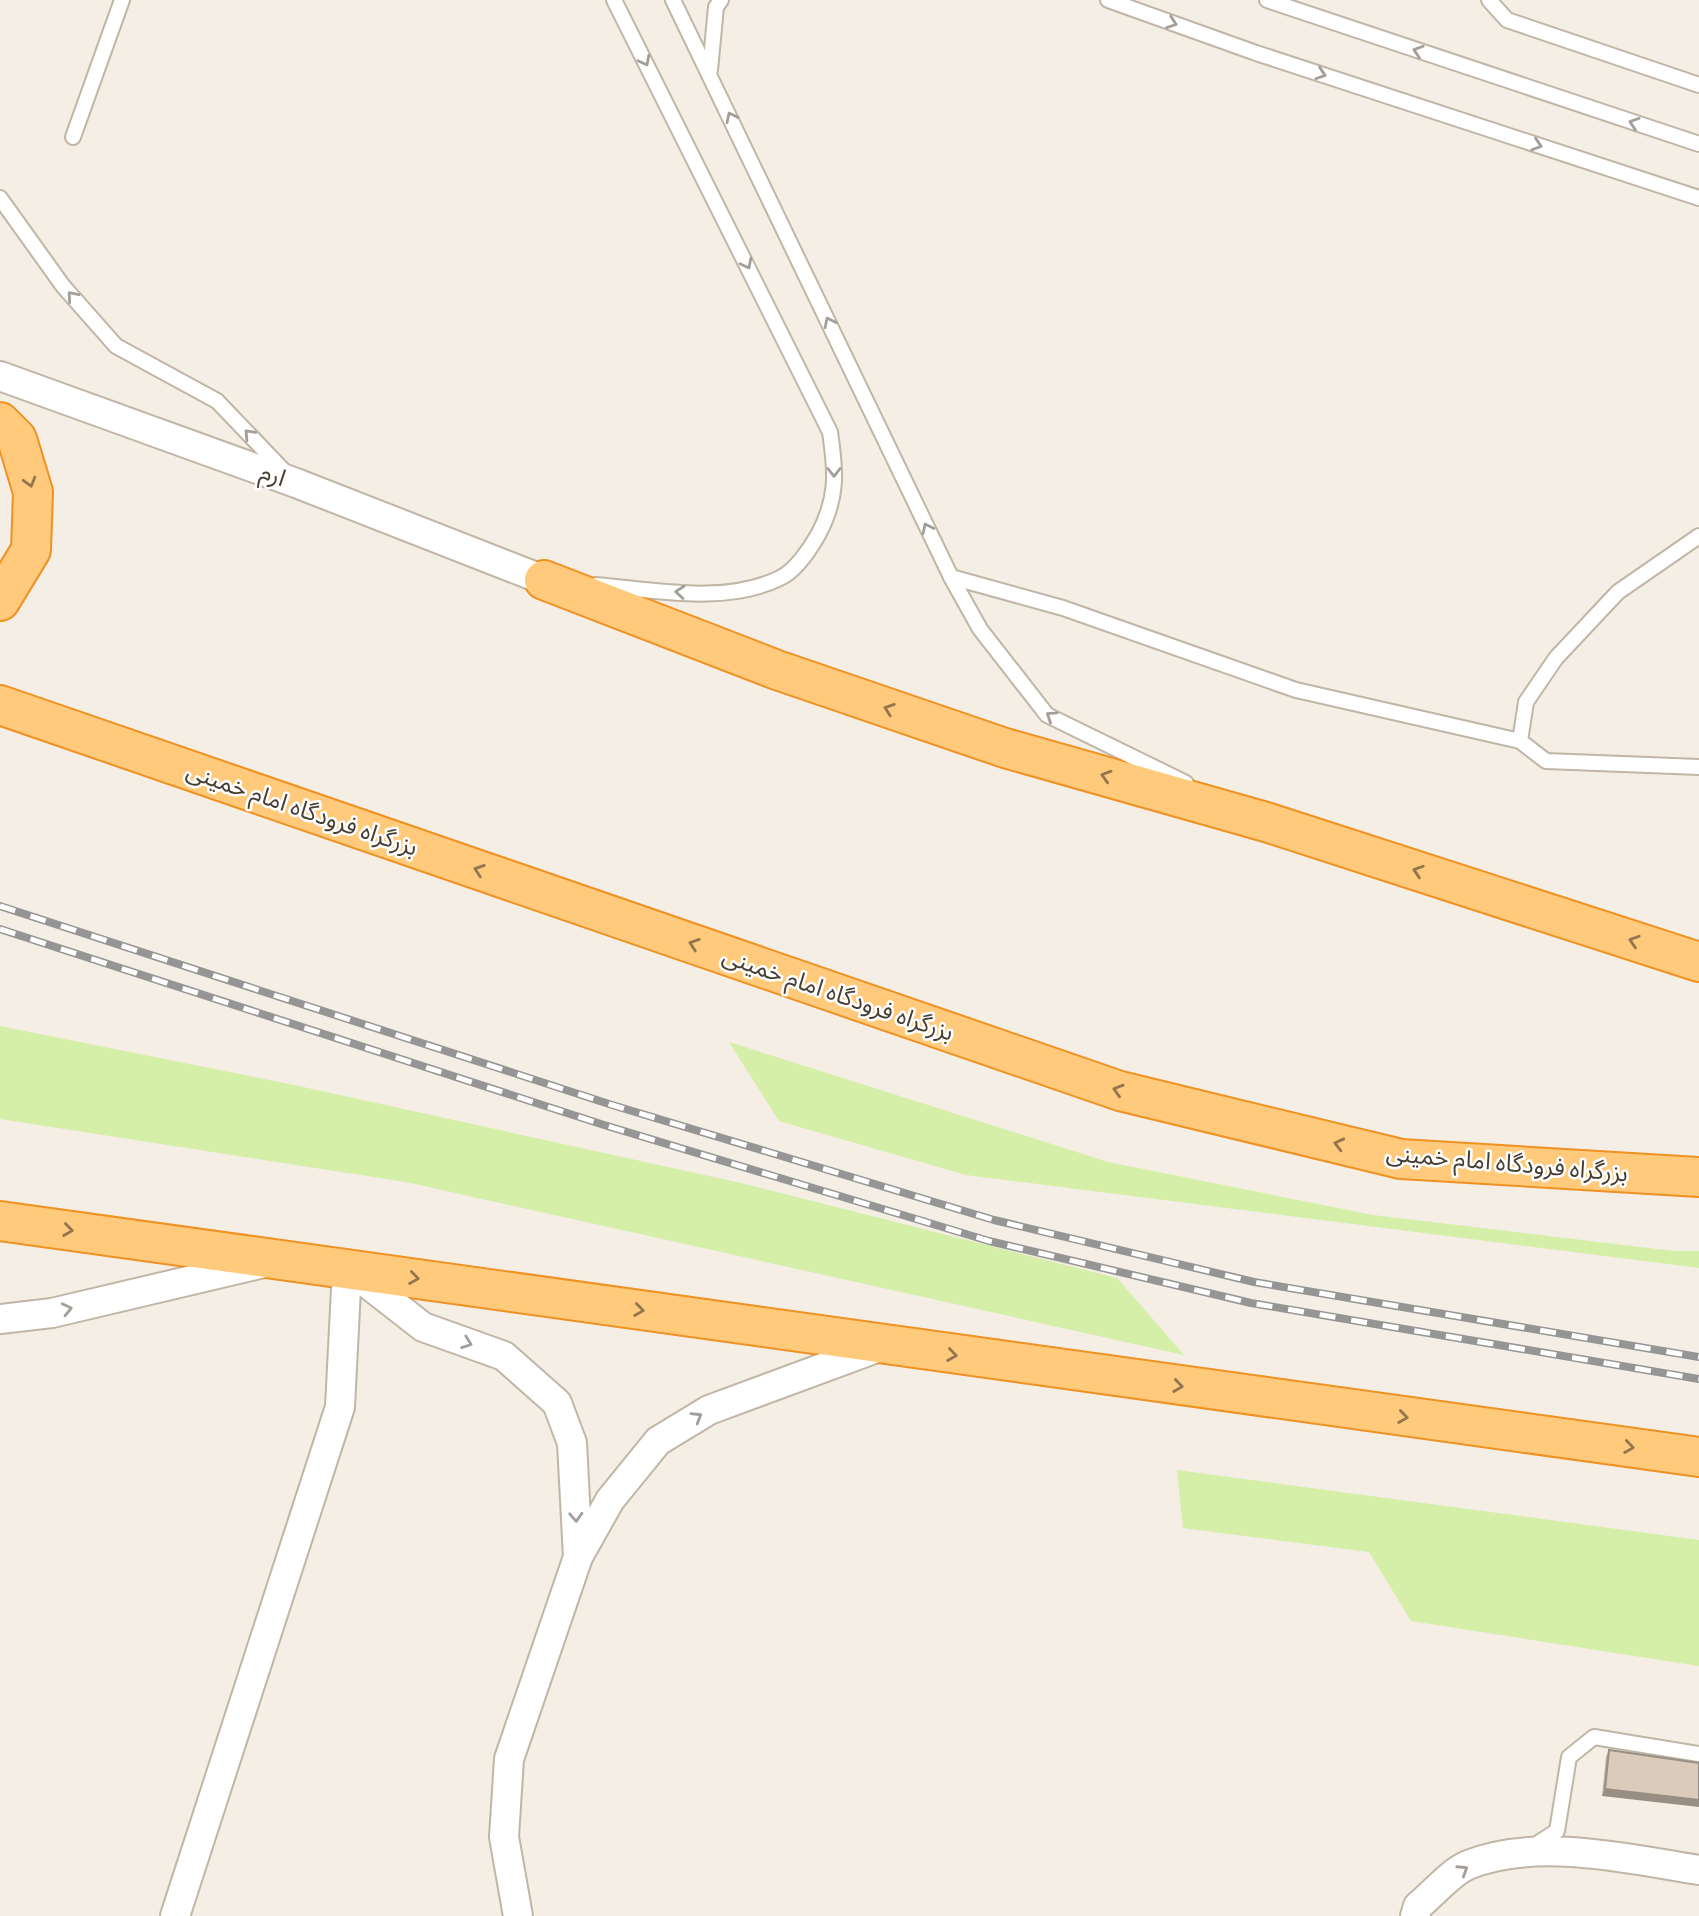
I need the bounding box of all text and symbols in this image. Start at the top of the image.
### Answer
one-way arrow [1166,15,1178,29]
one-way arrow [1413,44,1425,59]
one-way arrow [636,54,650,66]
one-way arrow [1314,66,1326,81]
one-way arrow [726,112,740,124]
one-way arrow [1629,117,1641,131]
one-way arrow [1530,137,1542,151]
one-way arrow [738,257,752,269]
one-way arrow [68,291,80,304]
one-way arrow [824,317,838,329]
one-way arrow [244,429,257,442]
street label: ارم [255,453,291,496]
one-way arrow [826,467,842,477]
one-way arrow [21,475,36,487]
one-way arrow [922,523,936,535]
one-way arrow [674,585,685,600]
one-way arrow [883,702,895,717]
one-way arrow [1046,711,1059,724]
street label: بزرگراه فرودگاه امام خمینی [181,752,423,866]
one-way arrow [1100,770,1112,785]
one-way arrow [474,864,486,878]
one-way arrow [1412,864,1424,879]
one-way arrow [1628,935,1641,949]
street label: بزرگراه فرودگاه امام خمینی [717,937,959,1051]
one-way arrow [689,938,701,952]
one-way arrow [1112,1084,1125,1098]
street label: بزرگراه فرودگاه امام خمینی [1385,1133,1630,1192]
one-way arrow [1333,1138,1345,1152]
one-way arrow [62,1222,73,1237]
one-way arrow [408,1271,420,1286]
one-way arrow [61,1303,73,1317]
one-way arrow [634,1303,645,1318]
one-way arrow [460,1334,472,1348]
one-way arrow [947,1347,958,1362]
one-way arrow [1172,1379,1184,1394]
one-way arrow [1397,1409,1409,1424]
one-way arrow [690,1413,703,1426]
one-way arrow [1623,1440,1634,1455]
one-way arrow [569,1512,584,1523]
one-way arrow [1455,1866,1468,1879]

